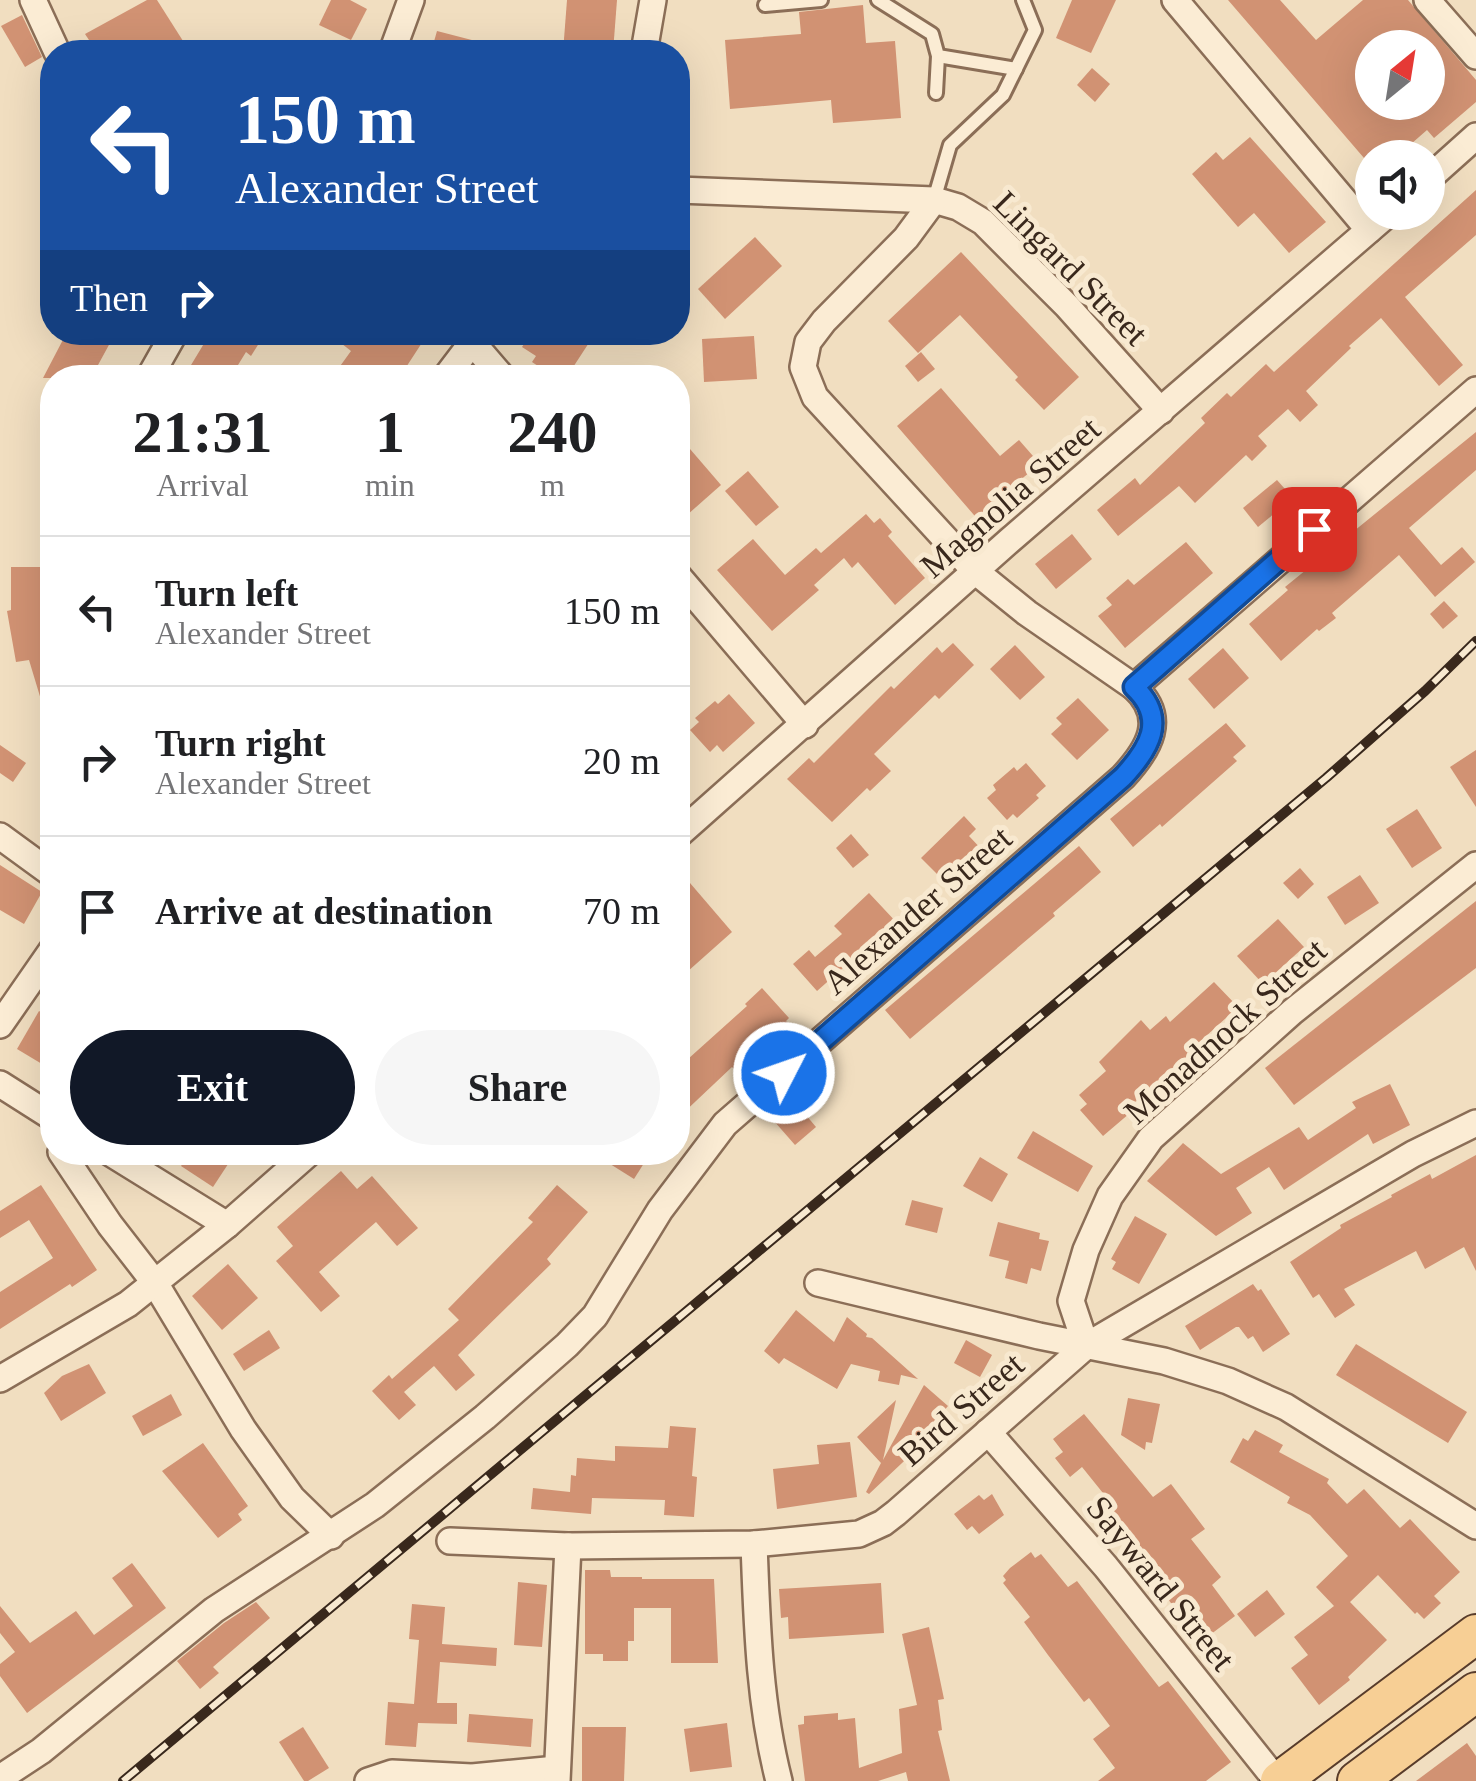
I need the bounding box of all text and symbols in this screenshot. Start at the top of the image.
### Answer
north arrow [1355,30,1445,120]
map controls [1355,30,1445,230]
icon: left [70,80,200,210]
text: 150 m [235,81,416,158]
button: sound [1355,140,1445,230]
text: Alexander Street [235,163,539,213]
street label: Lingard Street [986,183,1156,353]
icon: right [168,270,223,325]
text: Then [70,277,148,319]
text: 21:31 [133,399,273,465]
text: 1 [375,399,405,465]
text: 240 [507,399,597,465]
street label: Magnolia Street [913,409,1108,586]
text: Arrival [156,467,249,503]
text: min [365,467,415,503]
text: m [540,467,565,503]
pin [1272,487,1357,572]
icon: arrive [1287,502,1342,557]
text: Turn left [155,572,298,614]
icon: left [70,584,125,639]
text: 150 m [564,590,660,632]
text: Alexander Street [155,615,371,651]
text: Turn right [155,722,326,764]
icon: right [70,734,125,789]
text: 20 m [583,740,660,782]
text: Alexander Street [155,765,371,801]
street label: Alexander Street [815,818,1019,1003]
icon: arrive [70,884,125,939]
text: Arrive at destination [155,890,493,932]
text: 70 m [583,890,660,932]
street label: Monadnock Street [1117,931,1334,1132]
position arrow [732,1021,836,1125]
button: Exit [70,1030,355,1145]
button: Share [375,1030,660,1145]
street label: Bird Street [891,1344,1032,1474]
street label: Sayward Street [1078,1488,1243,1679]

